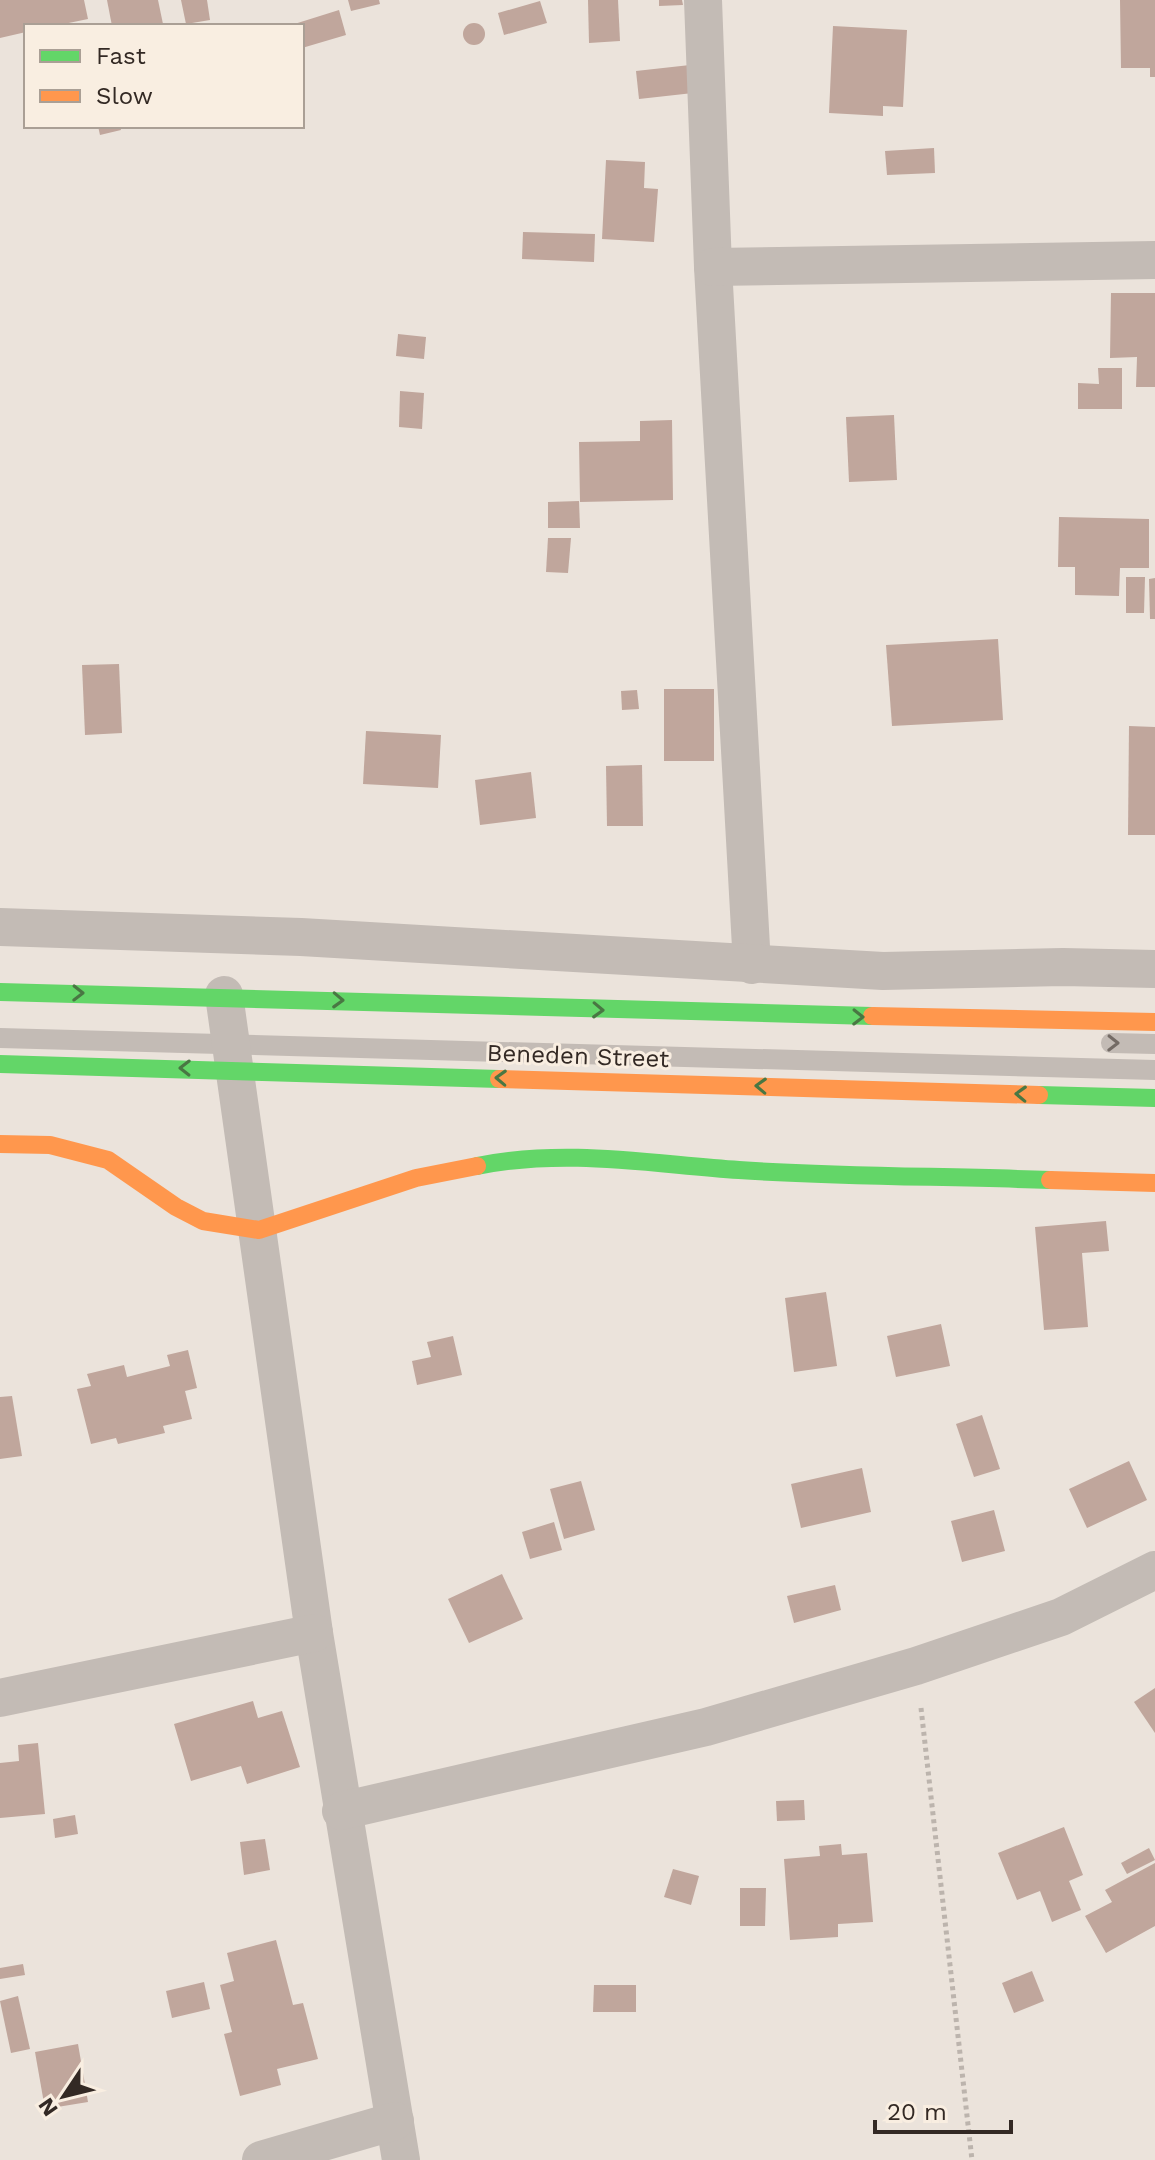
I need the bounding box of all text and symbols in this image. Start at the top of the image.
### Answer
legend [24,24,304,128]
text: Fast [96,42,146,70]
text: Slow [96,82,153,110]
one-way arrow [72,984,85,1002]
one-way arrow [332,991,345,1008]
one-way arrow [592,1002,605,1019]
one-way arrow [852,1009,865,1026]
one-way arrow [1107,1034,1120,1052]
street label: Beneden Street [486,1039,670,1073]
one-way arrow [178,1060,191,1077]
one-way arrow [494,1069,507,1086]
one-way arrow [754,1077,767,1094]
one-way arrow [1014,1085,1027,1102]
north arrow [24,2056,104,2136]
scale bar [875,2084,1011,2134]
text: N [33,2093,63,2121]
text: 20 m [887,2098,947,2126]

